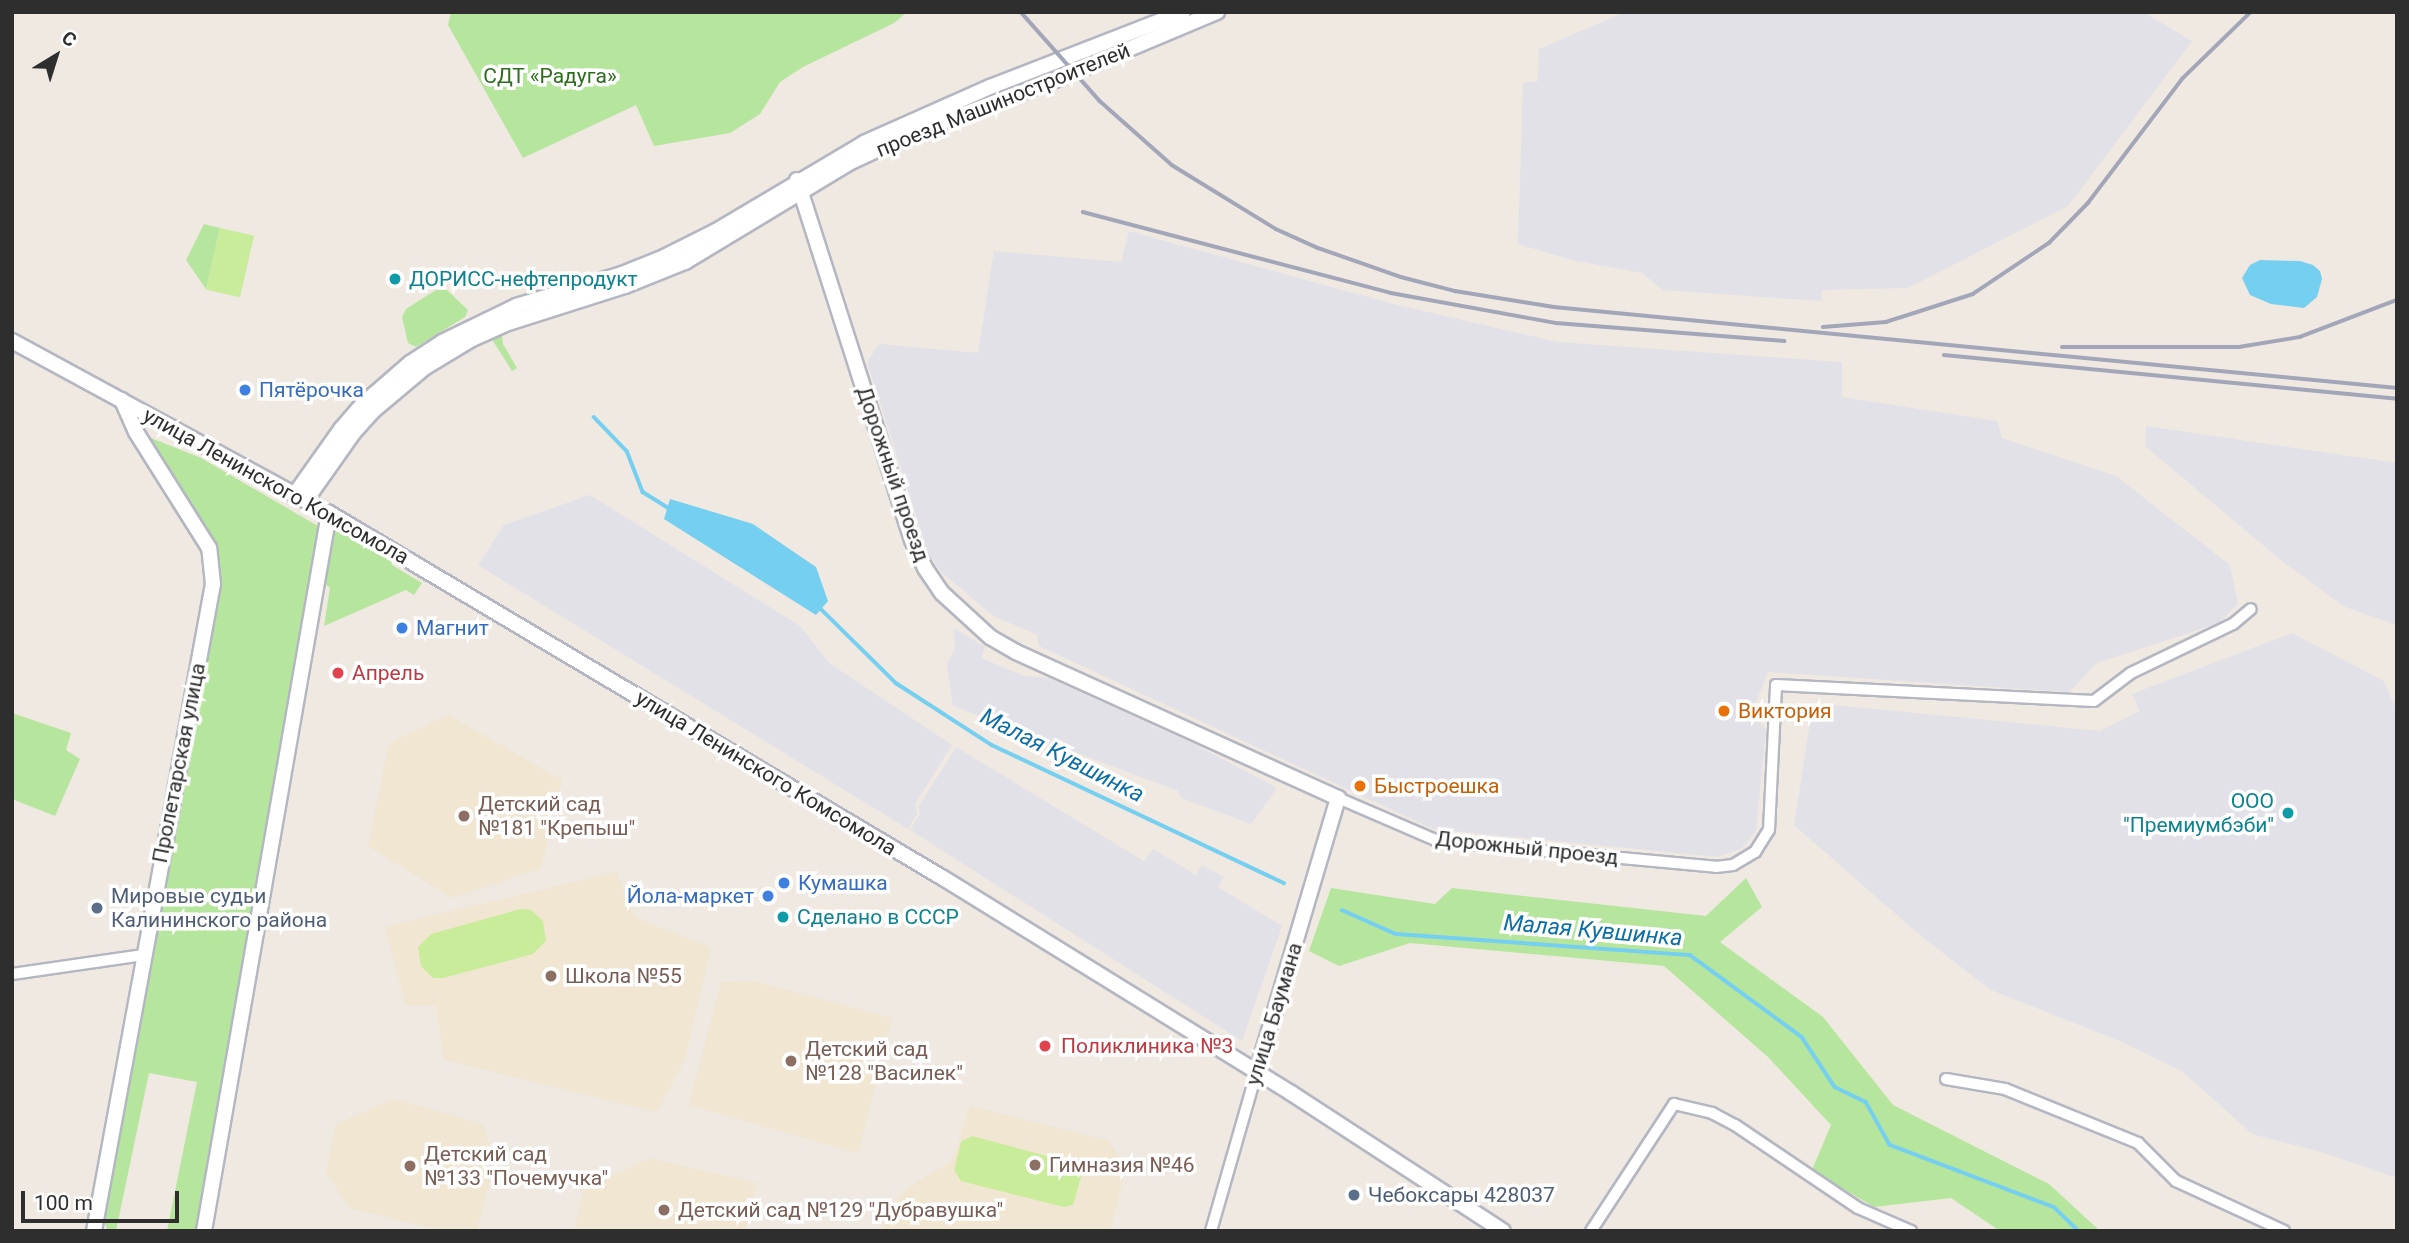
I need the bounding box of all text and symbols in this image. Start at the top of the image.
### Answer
north arrow [21,21,91,91]
text: С [57,26,81,52]
street label: проезд Машиностроителей [872,37,1134,163]
park label: СДТ «Радуга» [483,63,617,89]
place label: ДОРИСС-нефтепродукт [409,266,638,292]
marker: ДОРИСС-нефтепродукт [387,271,403,287]
place label: Пятёрочка [259,377,364,403]
marker: Пятёрочка [237,382,253,398]
street label: Дорожный проезд [851,383,935,565]
street label: улица Ленинского Комсомола [139,402,413,570]
place label: Магнит [416,615,489,641]
marker: Магнит [394,620,410,636]
place label: Апрель [352,660,424,686]
street label: Пролетарская улица [147,661,211,865]
marker: Апрель [330,665,346,681]
street label: улица Ленинского Комсомола [631,685,901,861]
place label: Виктория [1738,698,1832,724]
water label: Малая Кувшинка [976,703,1148,809]
marker: Виктория [1716,703,1732,719]
place label: Быстроешка [1374,773,1499,799]
marker: Быстроешка [1352,778,1368,794]
place label: ООО "Премиумбэби" [2123,788,2274,838]
place label: Детский сад №181 "Крепыш" [478,791,635,841]
marker: ООО "Премиумбэби" [2280,805,2296,821]
marker: Детский сад №181 "Крепыш" [456,808,472,824]
street label: Дорожный проезд [1434,826,1620,870]
place label: Кумашка [798,870,888,896]
marker: Кумашка [776,875,792,891]
place label: Мировые судьи Калининского района [111,883,327,933]
place label: Йола-маркет [627,883,754,909]
marker: Йола-маркет [760,888,776,904]
marker: Мировые судьи Калининского района [89,900,105,916]
place label: Сделано в СССР [797,904,959,930]
marker: Сделано в СССР [775,909,791,925]
water label: Малая Кувшинка [1502,909,1684,953]
street label: улица Баумана [1240,940,1308,1088]
place label: Школа №55 [565,963,682,989]
marker: Школа №55 [543,968,559,984]
place label: Поликлиника №3 [1061,1033,1233,1059]
place label: Детский сад №128 "Василек" [805,1036,963,1086]
marker: Поликлиника №3 [1035,1036,1055,1056]
marker: Детский сад №128 "Василек" [783,1053,799,1069]
place label: Детский сад №133 "Почемучка" [424,1141,608,1191]
place label: Гимназия №46 [1049,1152,1195,1178]
marker: Гимназия №46 [1027,1157,1043,1173]
marker: Детский сад №133 "Почемучка" [402,1158,418,1174]
scale bar [24,1176,182,1220]
place label: Чебоксары 428037 [1368,1182,1555,1208]
marker: Чебоксары 428037 [1346,1187,1362,1203]
text: 100 m [34,1191,93,1215]
place label: Детский сад №129 "Дубравушка" [678,1197,1003,1223]
marker: Детский сад №129 "Дубравушка" [656,1202,672,1218]

